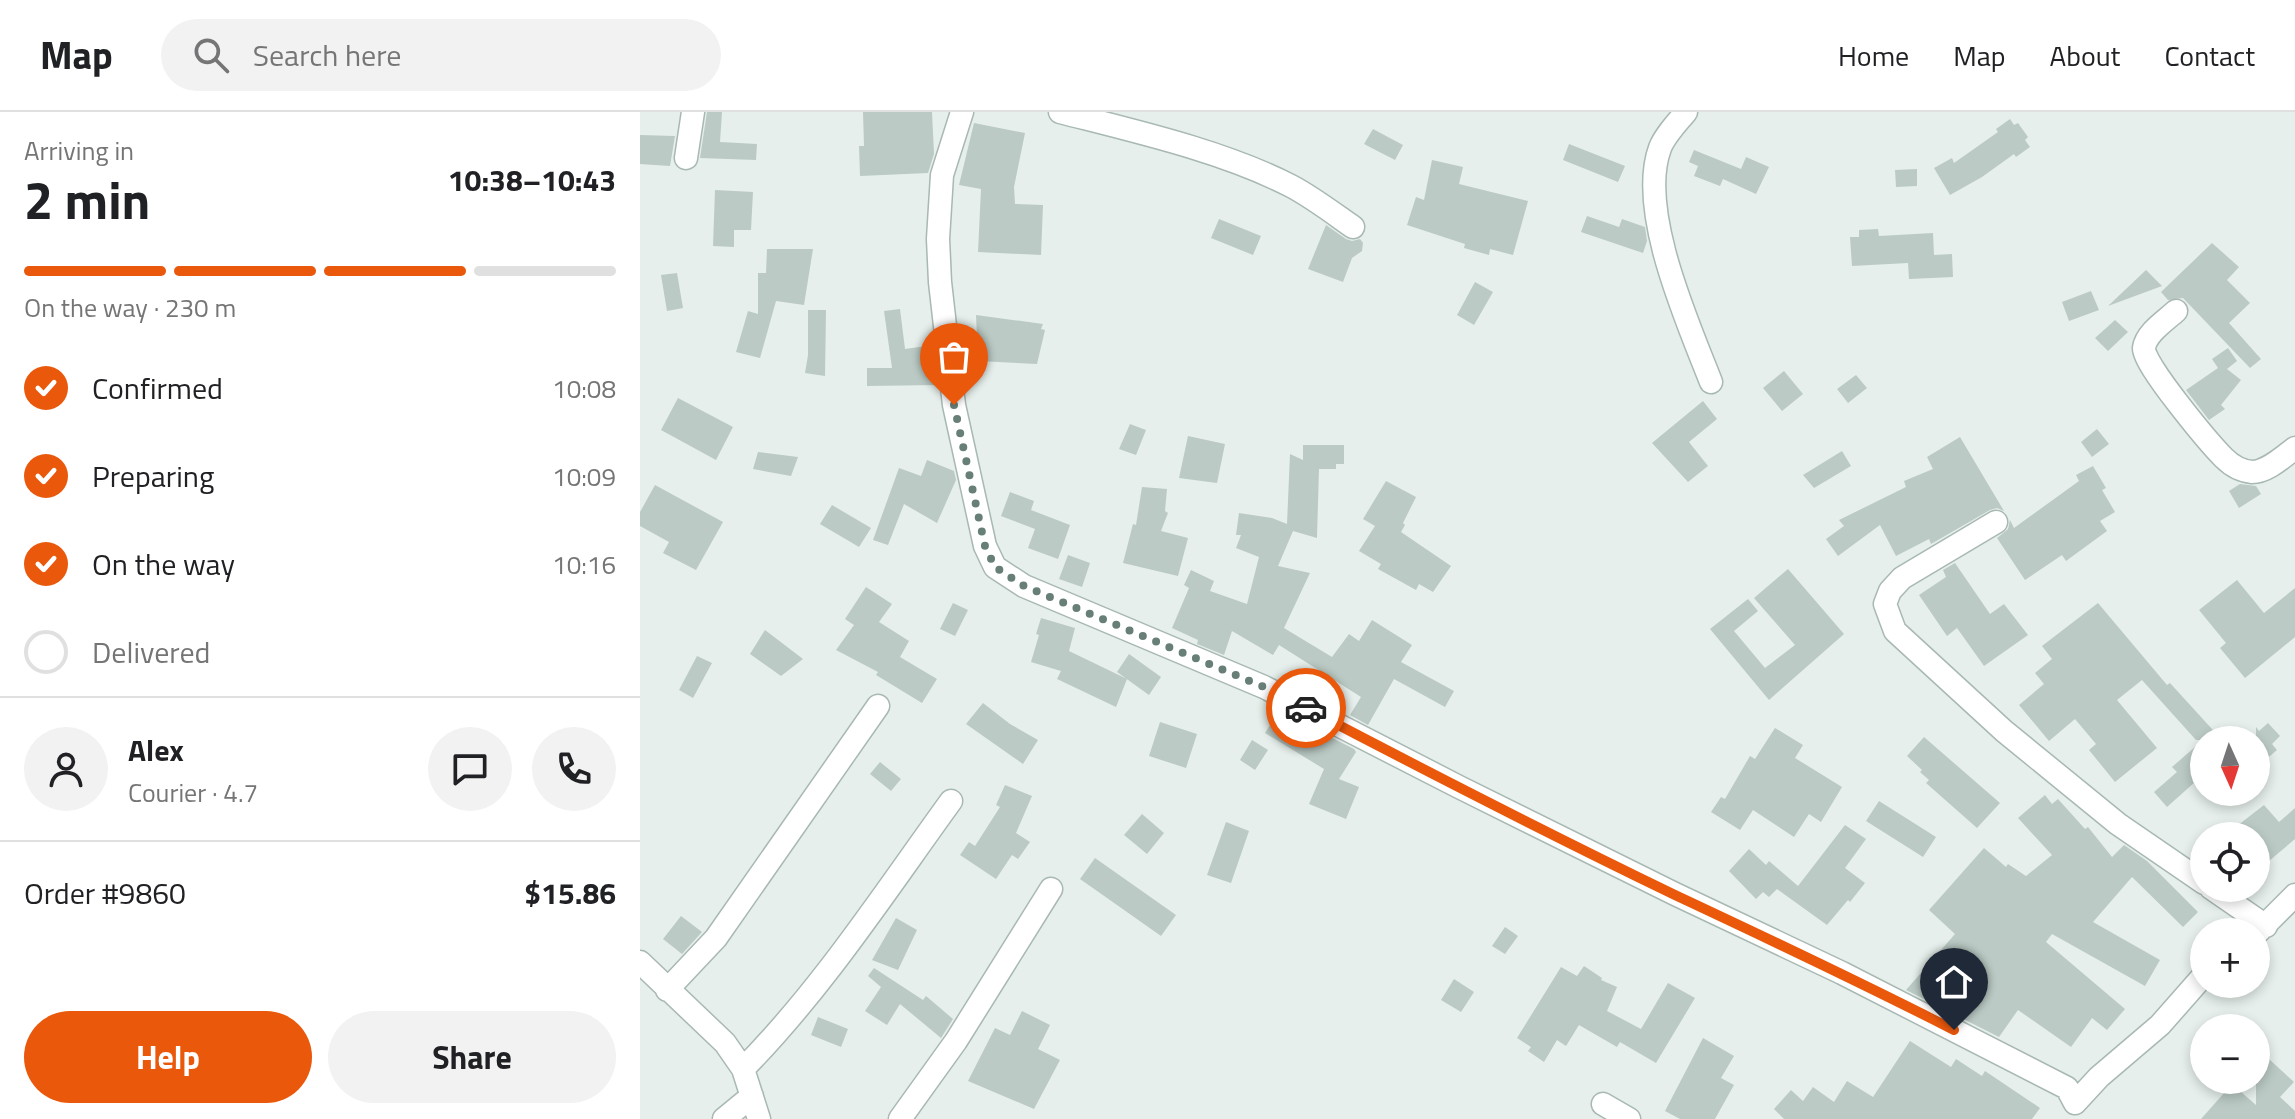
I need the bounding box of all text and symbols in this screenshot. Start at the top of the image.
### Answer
search box [161,19,721,91]
text: Map [40,26,113,84]
text: Search here [253,32,402,78]
icon: search [189,33,233,77]
text: Home [1838,34,1909,77]
text: Map [1953,34,2006,77]
text: About [2050,34,2120,77]
text: Contact [2164,34,2255,77]
text: Arriving in [24,131,134,170]
text: 10:38–10:43 [448,157,616,203]
text: 2 min [24,160,150,239]
text: On the way · 230 m [24,288,236,327]
pin [920,323,988,405]
icon: bag [932,335,976,379]
text: Confirmed [92,365,223,411]
icon: check [24,366,68,410]
text: 10:08 [552,369,616,408]
text: Preparing [92,453,214,499]
icon: check [24,454,68,498]
text: 10:09 [552,457,616,496]
text: On the way [92,541,235,587]
icon: check [24,542,68,586]
text: 10:16 [552,545,616,584]
text: Delivered [92,629,210,675]
courier [1266,668,1346,748]
icon: car [1284,686,1328,730]
north arrow [2190,726,2270,806]
map controls [2190,726,2270,1094]
button: person [24,727,108,811]
text: Alex [128,727,184,773]
button: chat [428,727,512,811]
button: phone [532,727,616,811]
text: Courier · 4.7 [128,773,258,812]
button: locate [2190,822,2270,902]
text: Order #9860 [24,870,186,916]
text: $15.86 [524,870,616,916]
button: + [2190,918,2270,998]
pin [1920,948,1988,1030]
icon: home [1932,960,1976,1004]
button: Help [24,1011,312,1103]
button: Share [328,1011,616,1103]
button: − [2190,1014,2270,1094]

